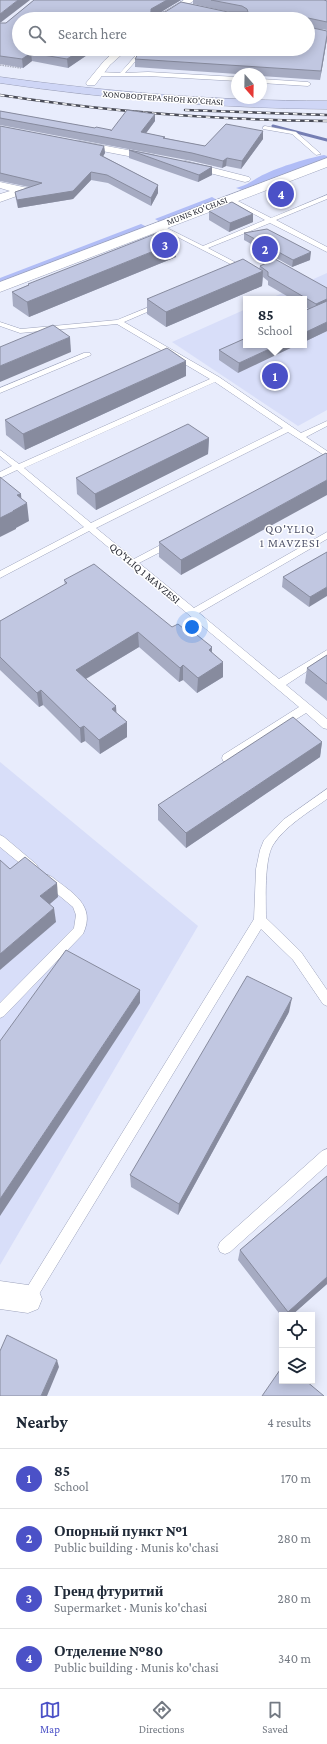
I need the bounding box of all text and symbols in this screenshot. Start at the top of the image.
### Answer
search box [12,12,315,56]
icon: search [26,23,48,45]
text: Search here [58,26,127,42]
north arrow [231,68,267,104]
street label: XONOBODTEPA SHOH KO'CHASI [102,89,224,107]
pin: 4 [268,179,294,209]
street label: MUNIS KO'CHASI [165,195,229,227]
pin: 3 [152,230,178,260]
pin: 2 [252,234,278,264]
popup [243,296,307,348]
text: 85 [258,307,274,323]
text: School [258,323,292,338]
pin: 1 [262,361,288,391]
district label: QO'YLIQ 1 MAVZESI [260,522,320,550]
street label: QO'YLIQ 1 MAVZESI [107,540,183,606]
your location [182,617,202,637]
map controls [279,1312,315,1384]
button: locate [279,1312,315,1348]
button: layers [279,1348,315,1384]
text: Nearby [16,1413,68,1432]
text: 4 results [267,1415,311,1430]
text: 85 [54,1463,70,1479]
text: 1 [27,1471,31,1486]
text: 170 m [281,1471,311,1486]
text: School [54,1479,89,1494]
text: Опорный пункт №1 [54,1523,188,1539]
text: 2 [26,1531,32,1546]
text: 280 m [278,1531,311,1546]
text: Public building · Munis ko'chasi [54,1540,219,1555]
text: Гренд фтуритий [54,1583,163,1599]
text: 3 [26,1591,32,1606]
text: 280 m [278,1591,311,1606]
text: Supermarket · Munis ko'chasi [54,1600,207,1615]
text: Отделение №80 [54,1643,163,1659]
text: 4 [25,1651,33,1666]
text: 340 m [278,1651,311,1666]
text: Public building · Munis ko'chasi [54,1660,219,1675]
tab: Map [39,1699,61,1735]
tab: Directions [139,1699,184,1735]
tab: Saved [262,1699,288,1735]

